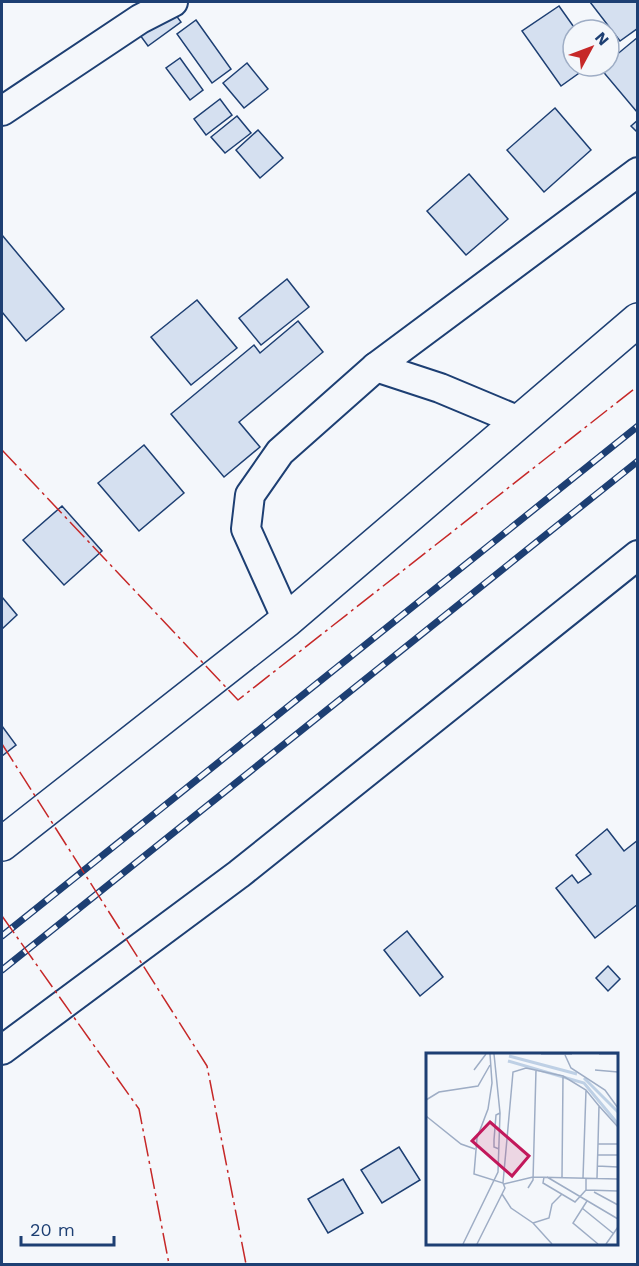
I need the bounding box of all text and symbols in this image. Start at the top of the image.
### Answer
north arrow [561,18,621,78]
text: N [591,28,613,49]
inset map [426,1053,618,1245]
scale bar [21,1209,114,1247]
text: 20 m [30,1219,75,1240]

